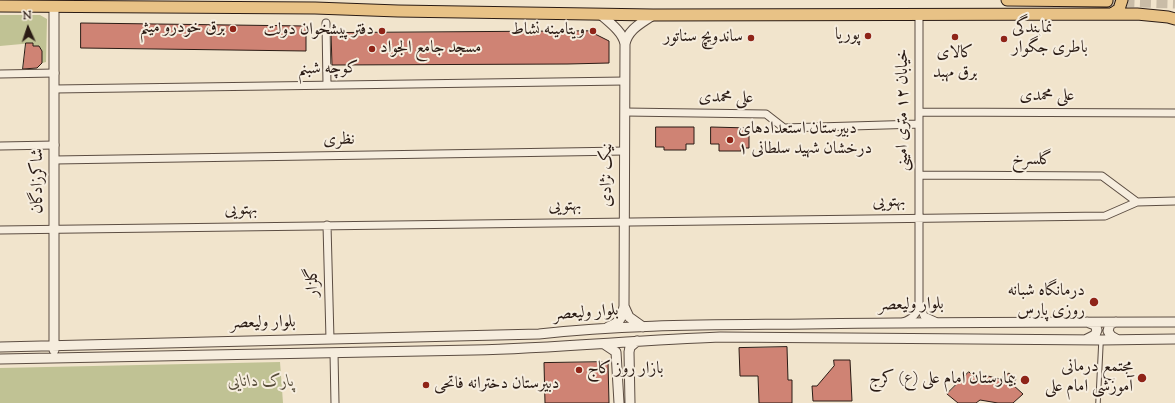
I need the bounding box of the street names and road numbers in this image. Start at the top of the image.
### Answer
street label: خیابان ۱۲ متری امینی [894,49,914,171]
street label: کوچه شبنم [297,59,359,81]
street label: علی محمدی [1020,87,1074,107]
street label: علی محمدی [698,88,754,110]
street label: نظری [323,131,355,151]
street label: نیک نژادی [598,143,618,207]
street label: شاکرزادگان [29,148,49,214]
street label: گلسرخ [1012,151,1052,171]
street label: بهتویی [872,193,906,213]
street label: بهتویی [548,197,582,217]
street label: بهتویی [224,201,258,221]
street label: گلزار [304,267,324,297]
street label: بلوار ولیعصر [878,295,944,317]
street label: بلوار ولیعصر [553,302,619,326]
street label: بلوار ولیعصر [230,313,296,335]

